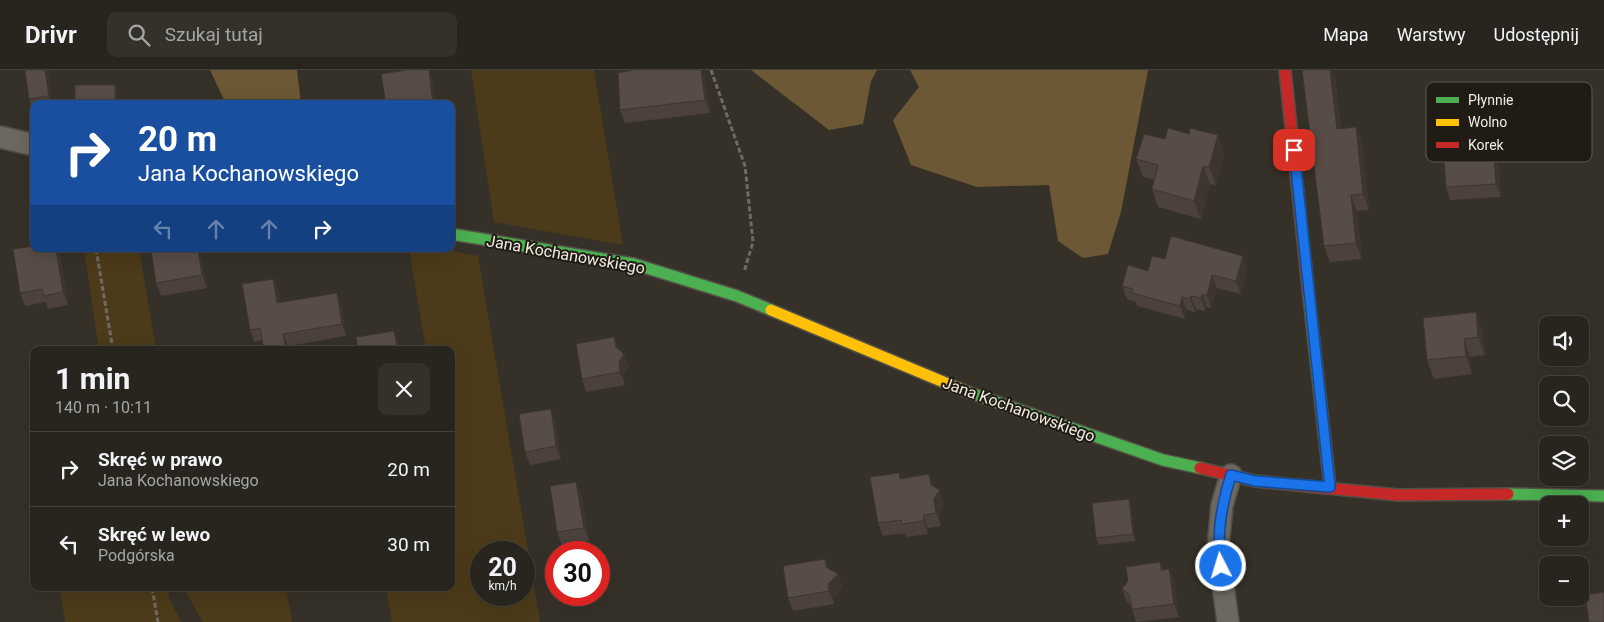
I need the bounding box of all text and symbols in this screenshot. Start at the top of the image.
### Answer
search box [107,12,457,57]
text: Drivr [25,21,77,49]
icon: search [125,21,153,49]
text: Szukaj tutaj [165,23,263,46]
text: Mapa [1323,24,1369,45]
text: Warstwy [1397,24,1465,45]
text: Udostępnij [1493,24,1579,45]
legend [1426,82,1592,162]
text: Płynnie [1468,92,1514,108]
text: Wolno [1468,114,1507,130]
text: 20 m [138,119,217,160]
icon: right [55,120,120,185]
pin [1273,129,1315,171]
icon: arrive [1280,136,1308,164]
text: Korek [1468,137,1505,153]
text: Jana Kochanowskiego [138,161,359,186]
icon: left [149,215,177,243]
icon: ahead [202,215,230,243]
icon: ahead [255,215,283,243]
icon: right [308,215,336,243]
street label: Jana Kochanowskiego [485,231,647,278]
map controls [1539,316,1589,606]
button: sound [1539,316,1589,366]
text: 1 min [55,361,130,396]
button: close [378,363,430,415]
street label: Jana Kochanowskiego [940,373,1098,446]
button: search [1539,376,1589,426]
text: 140 m · 10:11 [55,398,152,417]
button: layers [1539,436,1589,486]
text: Skręć w prawo [98,448,222,471]
icon: right [55,455,83,483]
text: 20 m [387,458,430,481]
text: Jana Kochanowskiego [98,471,259,490]
button: + [1539,496,1589,546]
text: Skręć w lewo [98,523,210,546]
icon: left [55,530,83,558]
text: 30 m [387,533,430,556]
position arrow [1194,539,1246,591]
speed limit sign: 30 [545,541,610,606]
text: Podgórska [98,546,175,565]
text: 20 [488,553,517,582]
button: − [1539,556,1589,606]
text: km/h [488,579,517,593]

